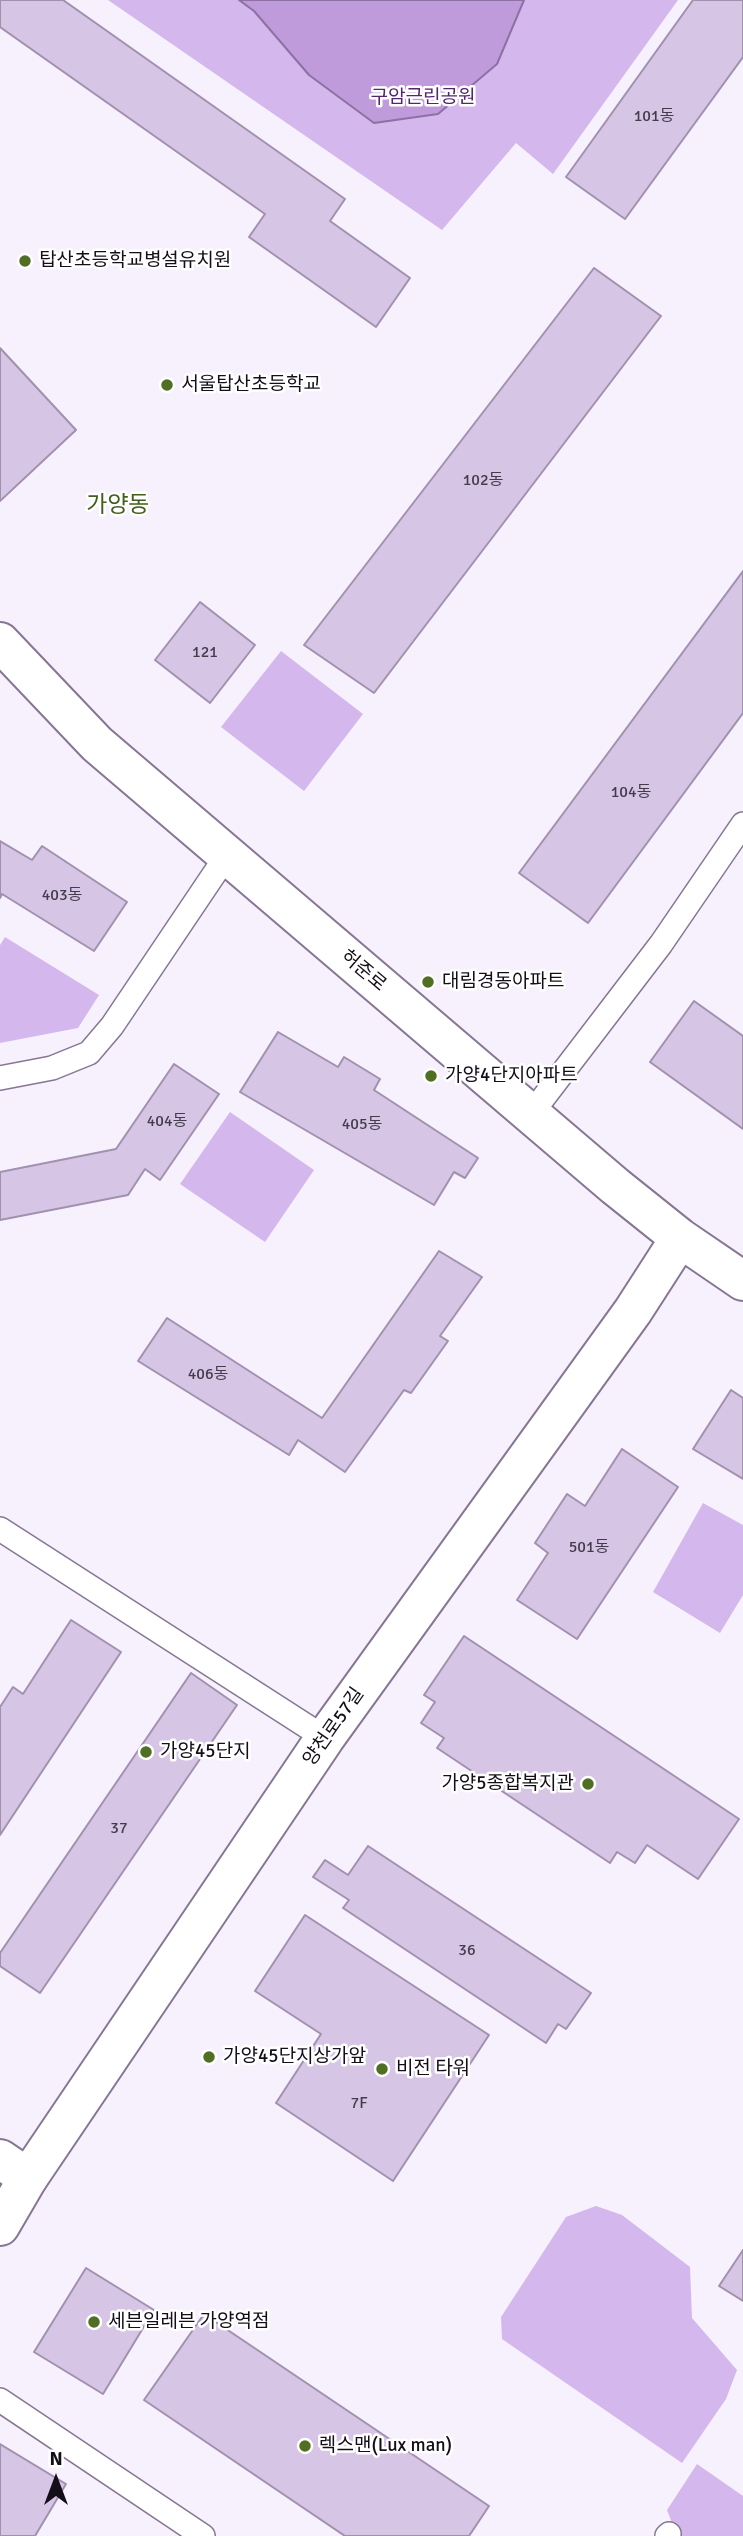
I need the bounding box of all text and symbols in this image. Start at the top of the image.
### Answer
park label: 구암근린공원 [371,87,475,109]
house number: 101동 [634,107,674,127]
place label: 탑산초등학교병설유치원 [39,250,231,272]
marker: 탑산초등학교병설유치원 [17,253,33,269]
place label: 서울탑산초등학교 [181,374,321,396]
marker: 서울탑산초등학교 [159,377,175,393]
house number: 102동 [463,471,503,491]
district label: 가양동 [86,492,150,520]
house number: 121 [192,643,218,663]
house number: 104동 [611,783,651,803]
house number: 403동 [42,886,82,906]
street label: 허준로 [336,945,390,997]
place label: 대림경동아파트 [442,971,564,993]
marker: 대림경동아파트 [420,974,436,990]
place label: 가양4단지아파트 [445,1065,578,1087]
marker: 가양4단지아파트 [423,1068,439,1084]
house number: 404동 [147,1112,187,1132]
house number: 405동 [342,1115,382,1135]
house number: 406동 [188,1365,228,1385]
house number: 501동 [569,1538,609,1558]
street label: 양천로57길 [299,1683,369,1771]
place label: 가양45단지 [160,1741,250,1763]
marker: 가양45단지 [138,1744,154,1760]
place label: 가양5종합복지관 [441,1773,574,1795]
marker: 가양5종합복지관 [580,1776,596,1792]
house number: 37 [110,1819,128,1839]
house number: 36 [458,1941,476,1961]
place label: 가양45단지상가앞 [223,2046,366,2068]
marker: 가양45단지상가앞 [201,2049,217,2065]
place label: 비전 타워 [396,2058,470,2080]
marker: 비전 타워 [374,2061,390,2077]
house number: 7F [351,2094,367,2114]
place label: 세븐일레븐 가양역점 [108,2311,269,2333]
marker: 세븐일레븐 가양역점 [86,2314,102,2330]
place label: 렉스맨(Lux man) [319,2435,452,2457]
marker: 렉스맨(Lux man) [297,2438,313,2454]
north arrow [21,2445,91,2515]
text: N [49,2447,63,2471]

